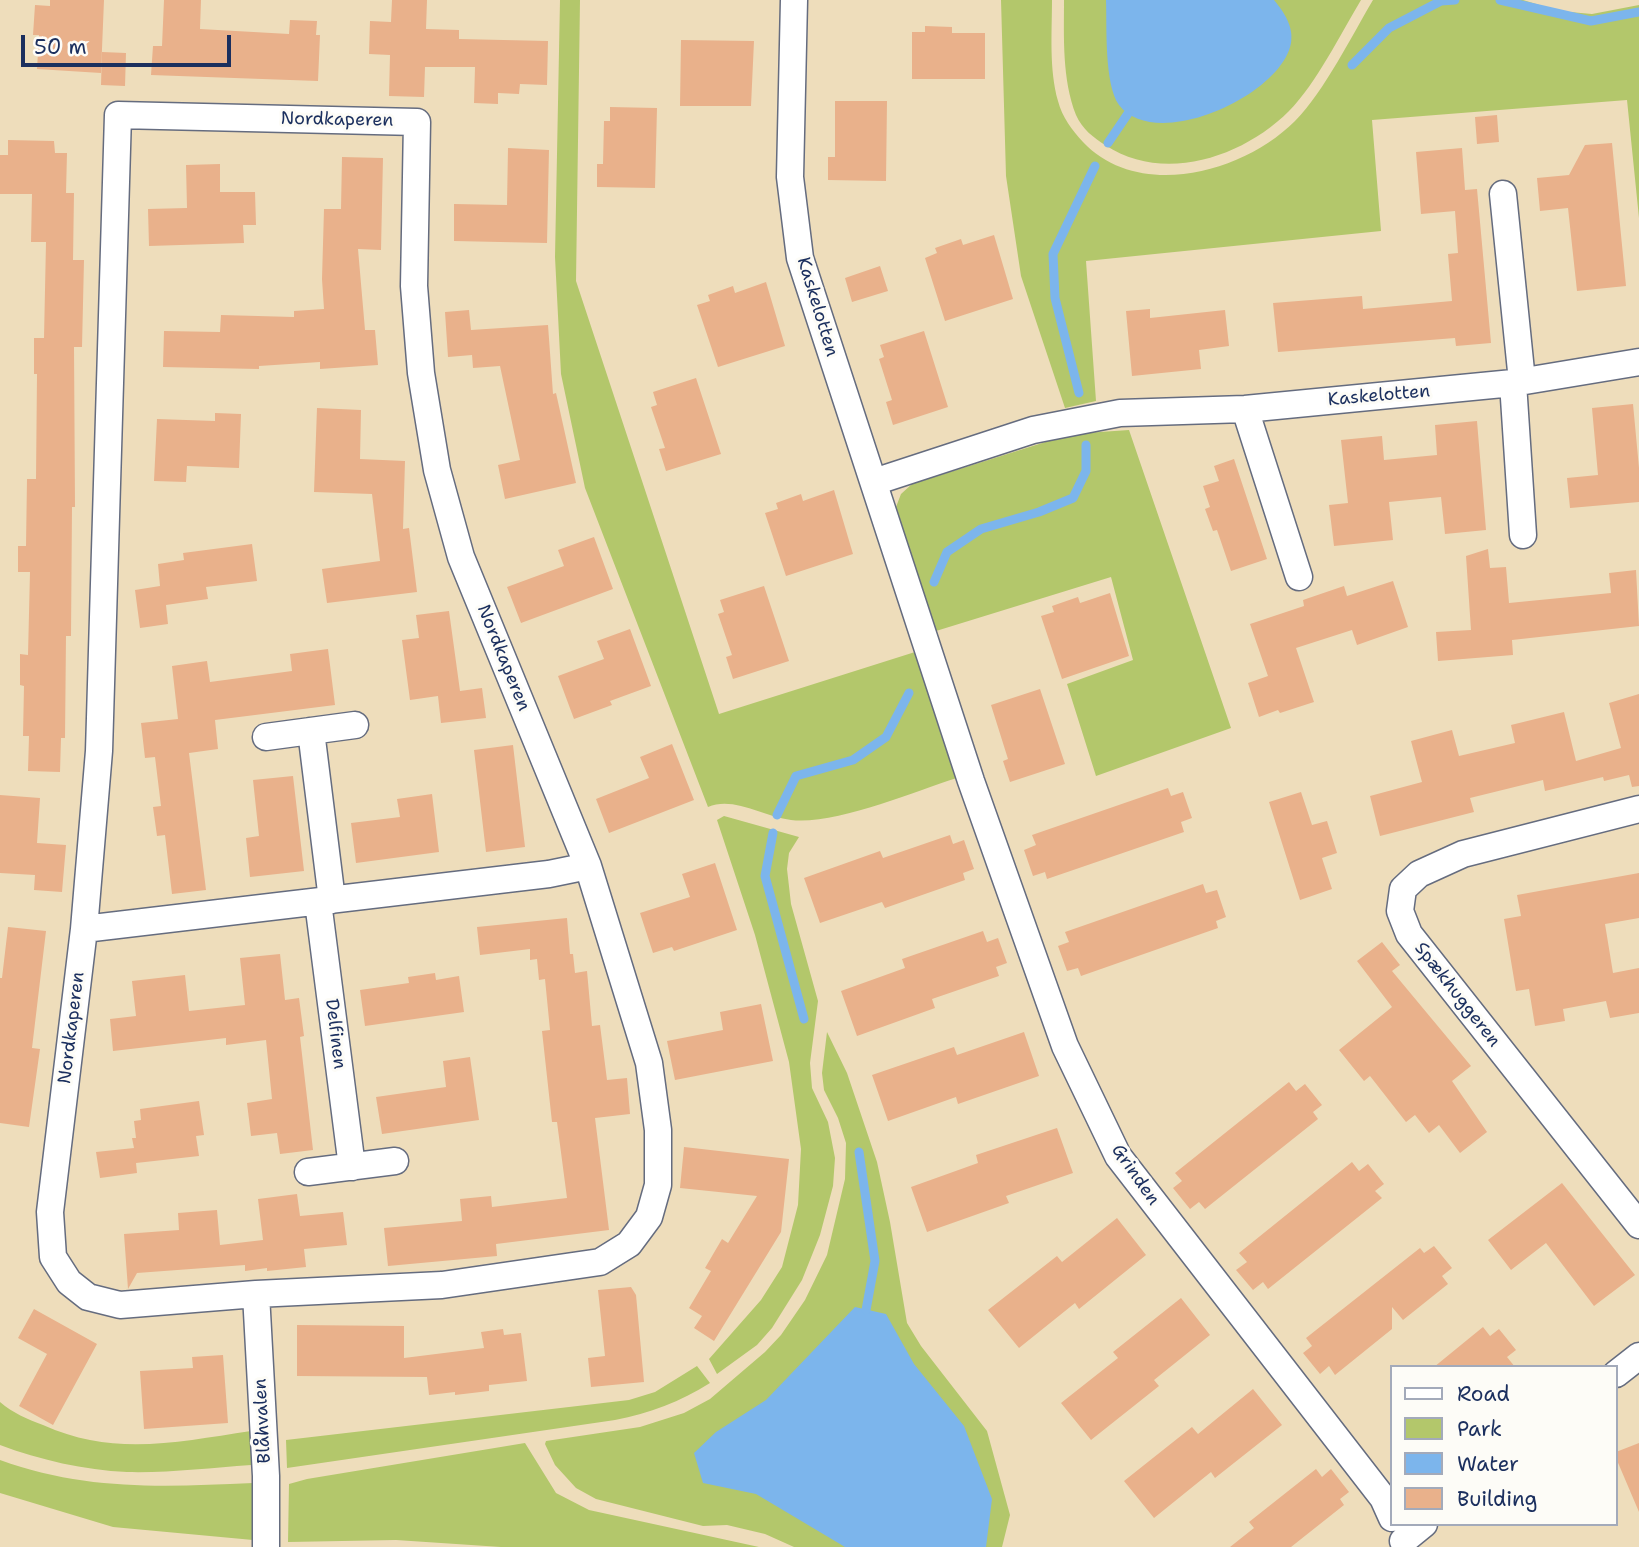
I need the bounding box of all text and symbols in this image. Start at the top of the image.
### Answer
scale bar [24,21,234,65]
text: 50 m [34,33,87,61]
street label: Nordkaperen [280,108,394,132]
street label: Kaskelotten [792,255,842,359]
street label: Kaskelotten [1327,381,1431,411]
street label: Nordkaperen [472,602,534,714]
street label: Spækhuggeren [1409,938,1505,1052]
street label: Nordkaperen [54,971,90,1085]
street label: Delfinen [320,998,350,1070]
street label: Grinden [1106,1140,1164,1210]
legend [1390,1365,1618,1526]
street label: Blåhvalen [250,1378,276,1464]
text: Road [1457,1380,1510,1408]
text: Park [1457,1415,1502,1443]
text: Water [1457,1450,1519,1478]
text: Building [1457,1485,1537,1513]

